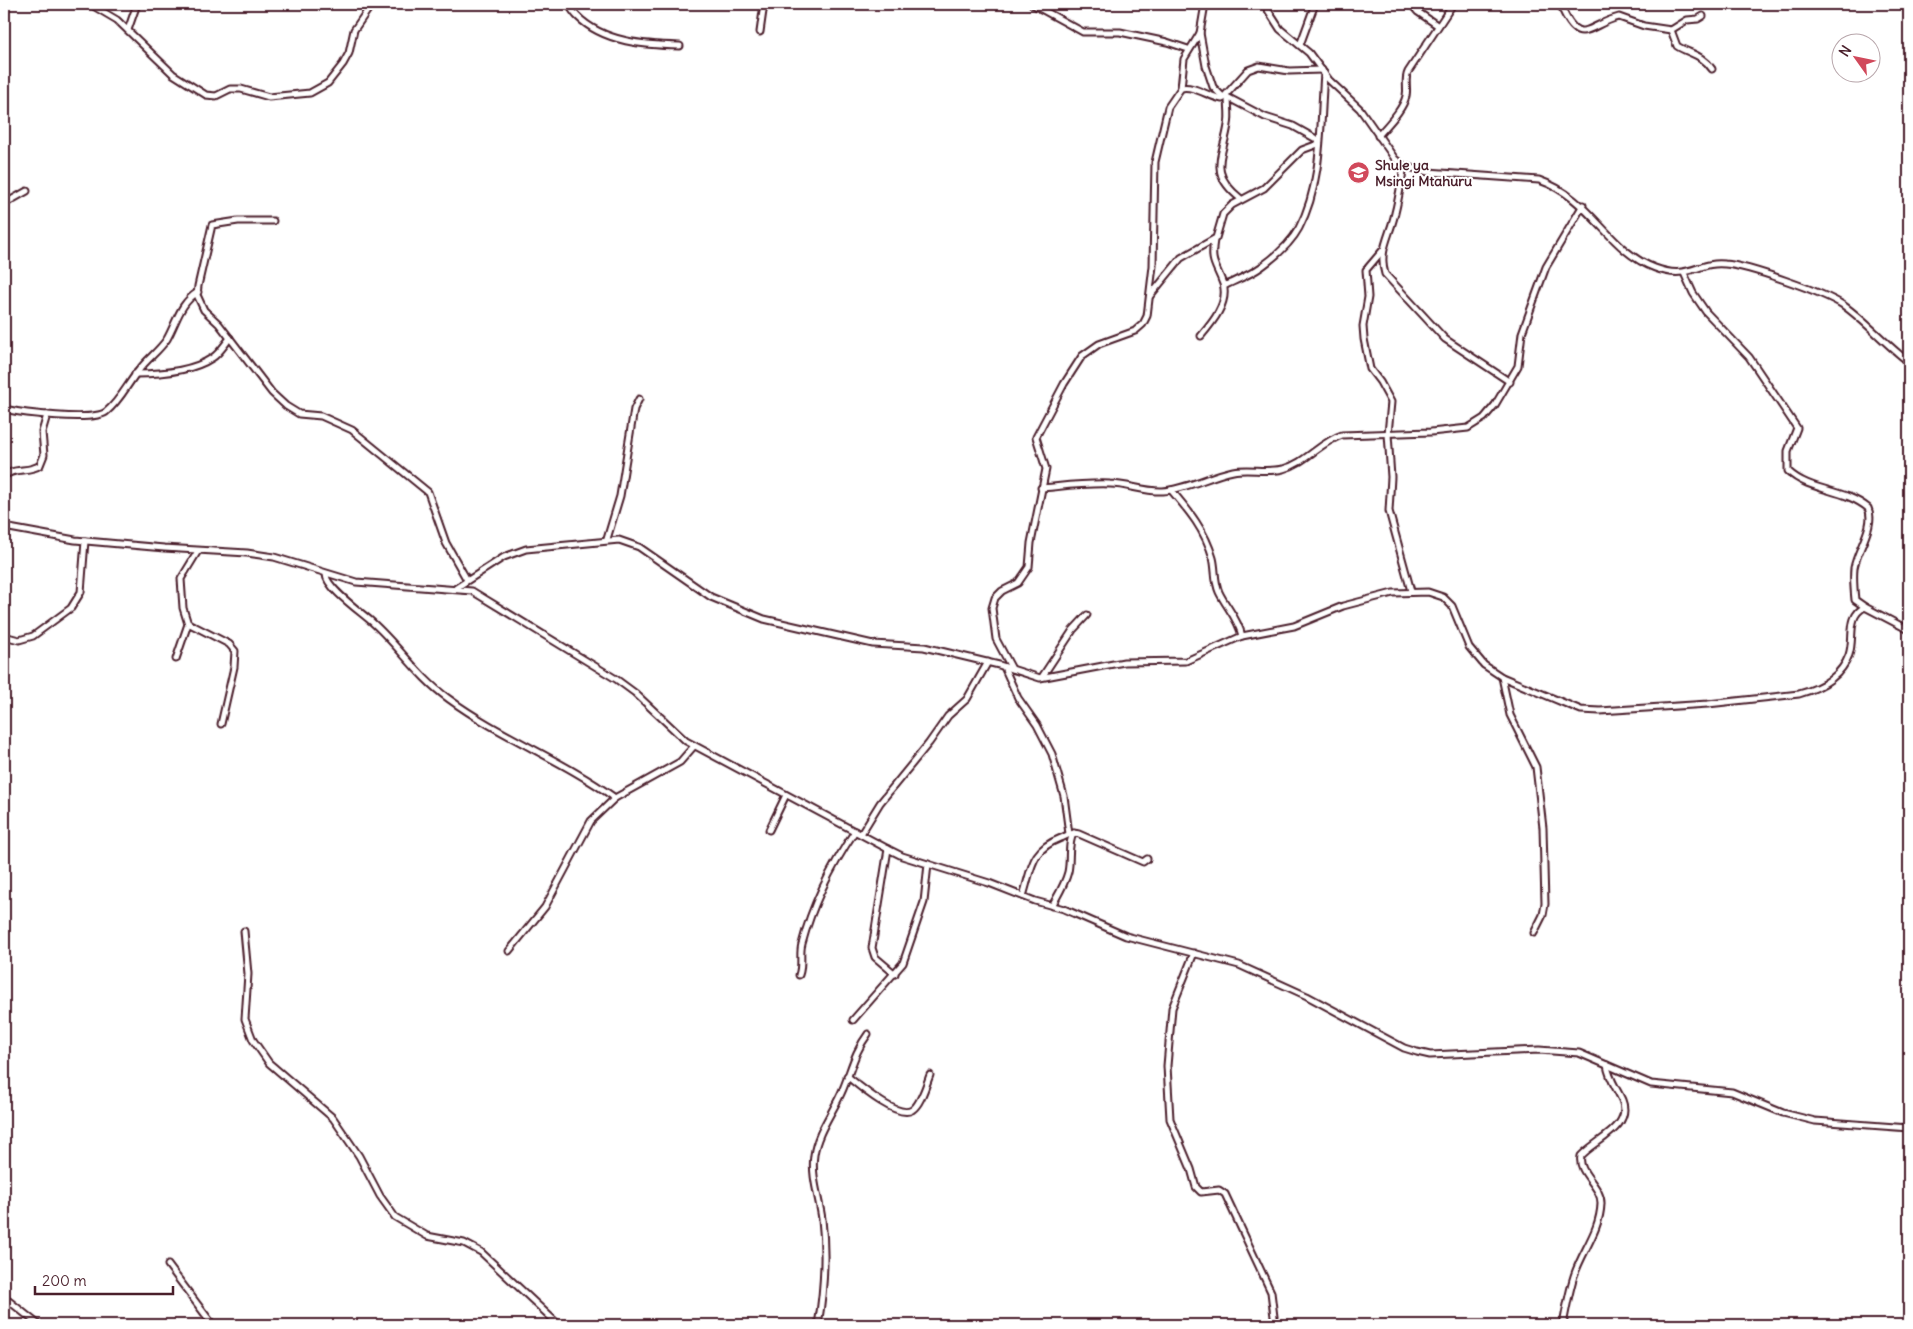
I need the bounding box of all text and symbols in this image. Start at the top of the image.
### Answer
north arrow [1830,32,1880,82]
text: N [1835,42,1855,60]
place label: Shule ya Msingi Mtahuru [1375,156,1472,190]
school or university icon: Shule ya Msingi Mtahuru [1347,161,1371,185]
scale bar [35,1264,172,1296]
text: 200 m [42,1271,87,1290]

